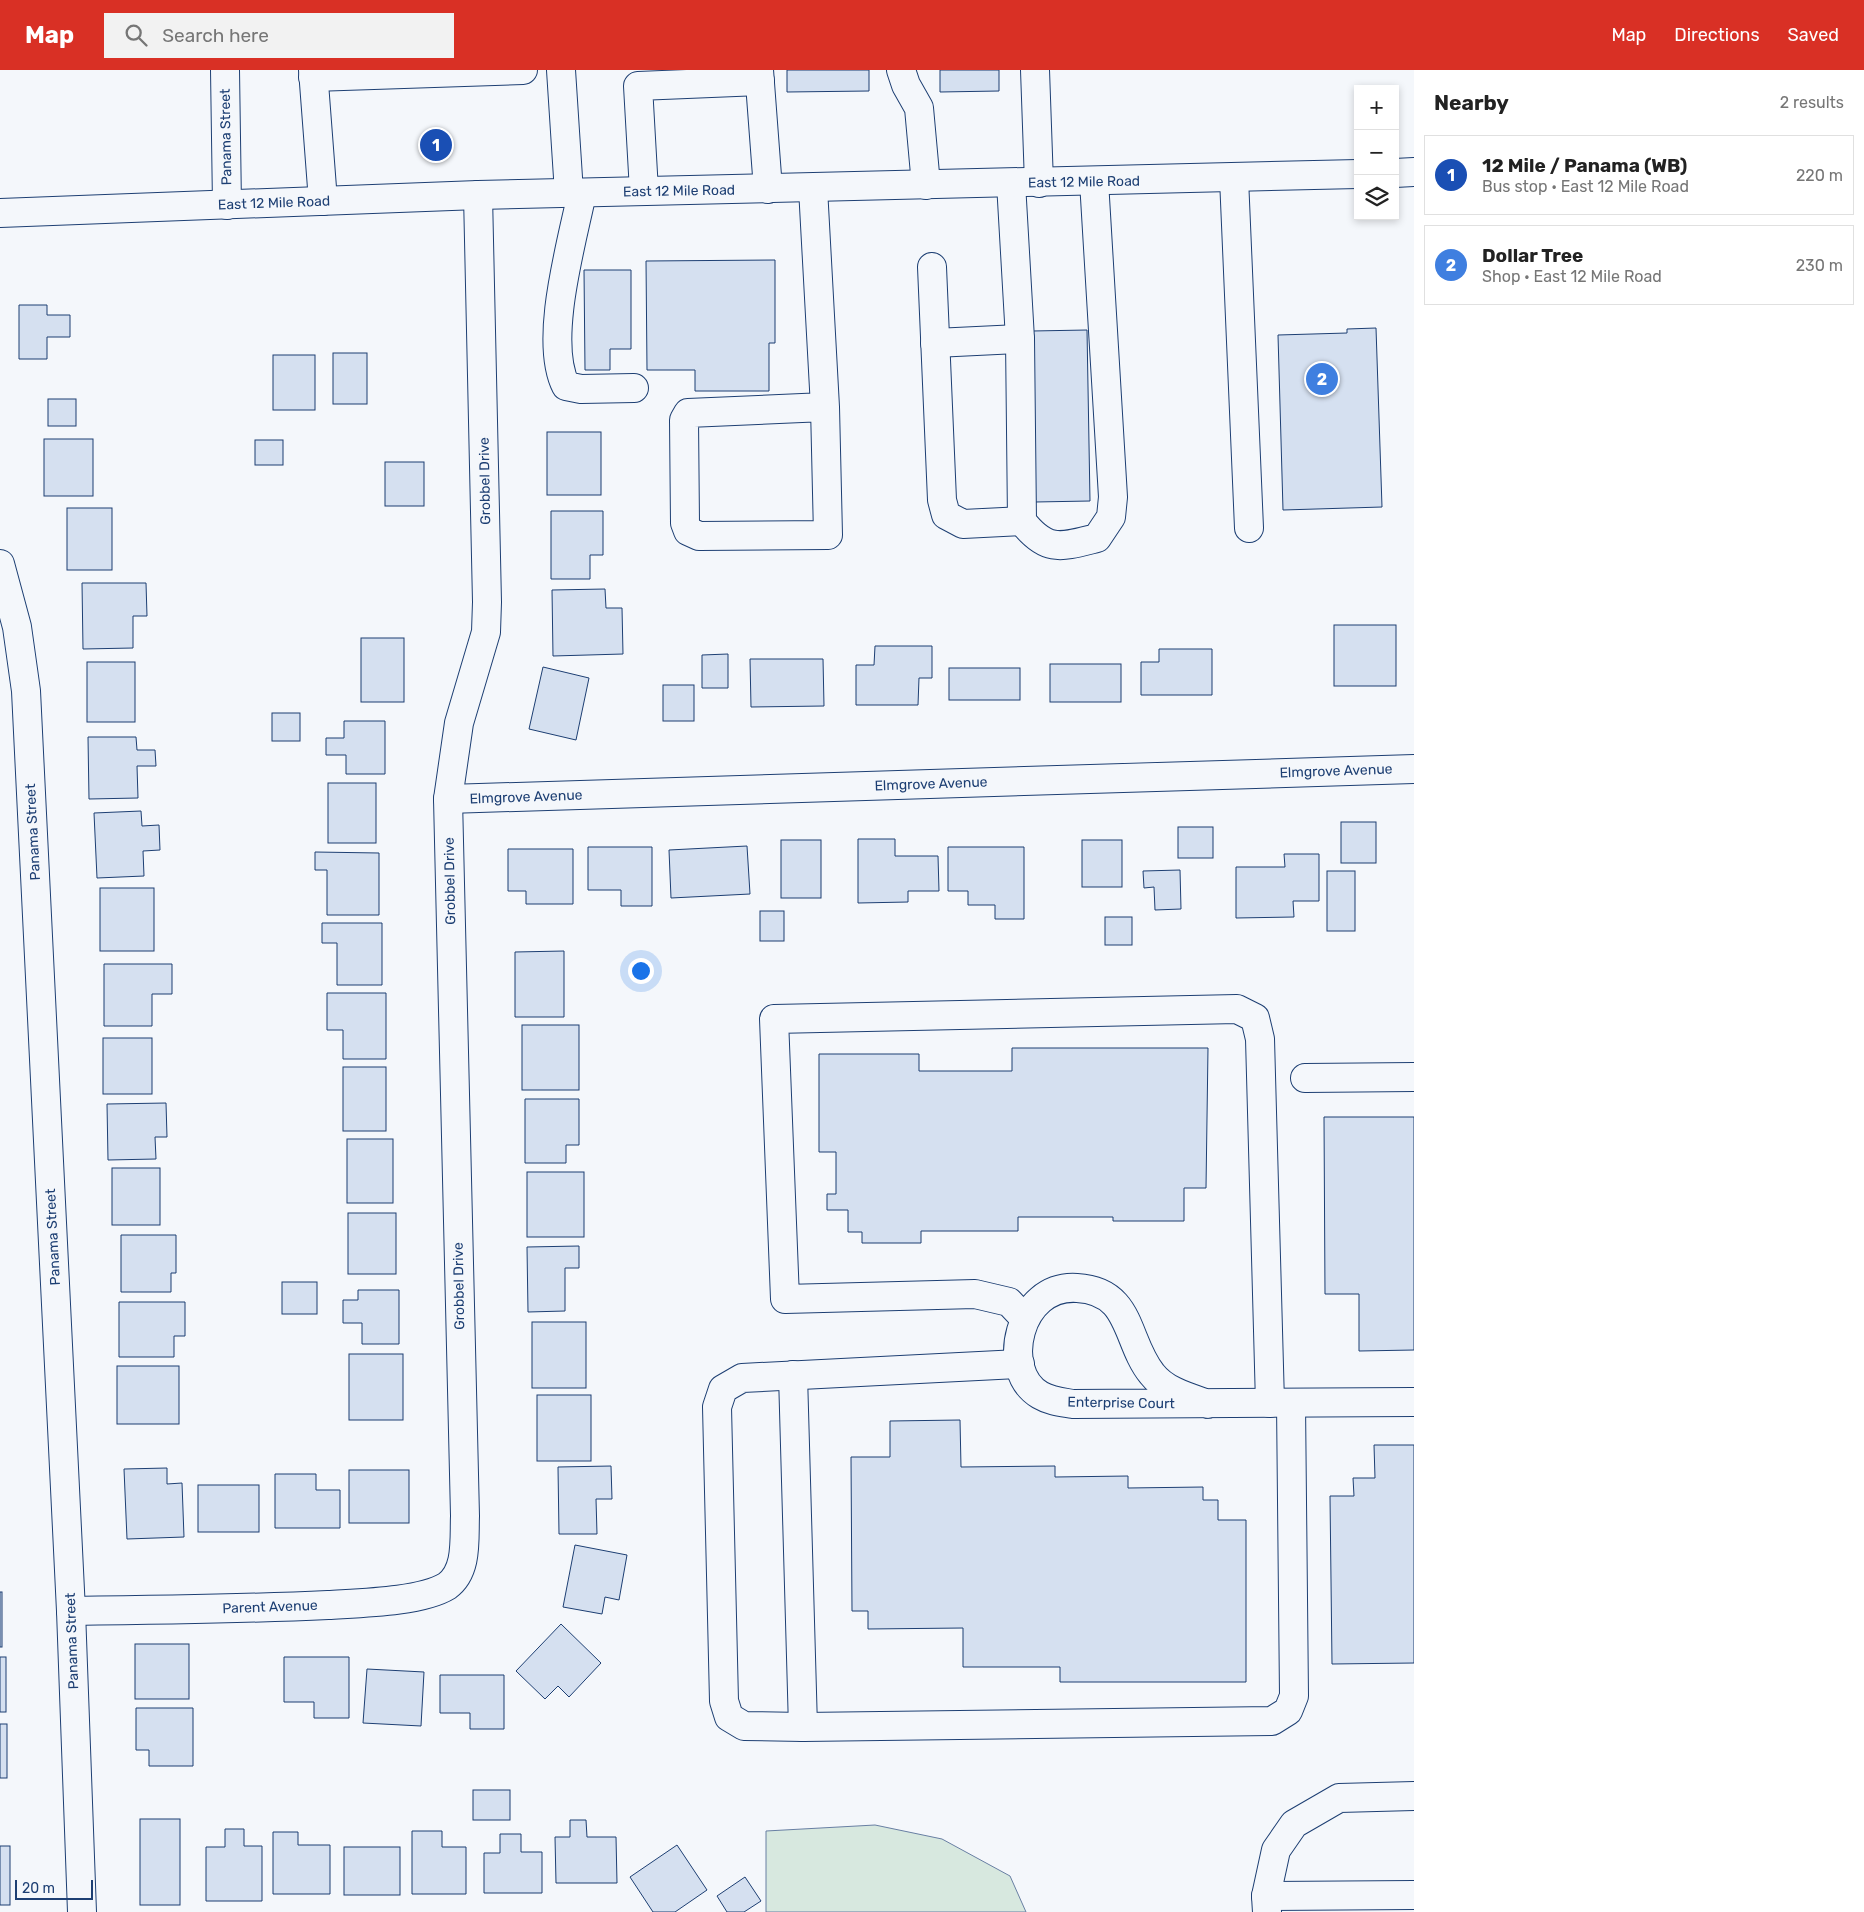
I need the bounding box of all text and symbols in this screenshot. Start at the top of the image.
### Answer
search box [104,13,454,58]
text: Map [25,21,74,49]
icon: search [122,21,150,49]
text: Search here [162,24,269,47]
text: Map [1611,24,1646,46]
text: Directions [1674,24,1760,46]
text: Saved [1788,24,1839,46]
map controls [1354,85,1399,220]
button: + [1354,85,1399,130]
street label: Panama Street [217,88,235,186]
text: Nearby [1434,90,1509,115]
text: 2 results [1780,93,1844,112]
pin: 1 [420,126,452,164]
button: − [1354,130,1399,175]
text: 12 Mile / Panama (WB) [1482,154,1687,177]
text: 1 [1447,166,1455,185]
text: 220 m [1796,166,1843,185]
street label: East 12 Mile Road [1028,173,1140,191]
button: layers [1354,175,1399,220]
text: Bus stop · East 12 Mile Road [1482,177,1689,196]
street label: East 12 Mile Road [623,182,735,200]
street label: East 12 Mile Road [218,193,330,213]
text: Dollar Tree [1482,244,1583,267]
text: 2 [1446,256,1456,275]
text: 230 m [1796,256,1843,275]
text: Shop · East 12 Mile Road [1482,267,1662,286]
pin: 2 [1306,360,1338,398]
street label: Grobbel Drive [476,437,494,525]
street label: Elmgrove Avenue [1279,761,1393,781]
street label: Elmgrove Avenue [874,774,988,794]
street label: Panama Street [22,783,44,881]
street label: Elmgrove Avenue [469,787,583,807]
street label: Grobbel Drive [441,837,459,925]
your location [628,958,654,984]
street label: Panama Street [42,1188,64,1286]
street label: Grobbel Drive [450,1242,468,1330]
street label: Enterprise Court [1067,1394,1175,1412]
street label: Panama Street [62,1592,82,1690]
street label: Parent Avenue [222,1597,318,1617]
scale bar [15,1877,92,1900]
text: 20 m [22,1880,55,1897]

